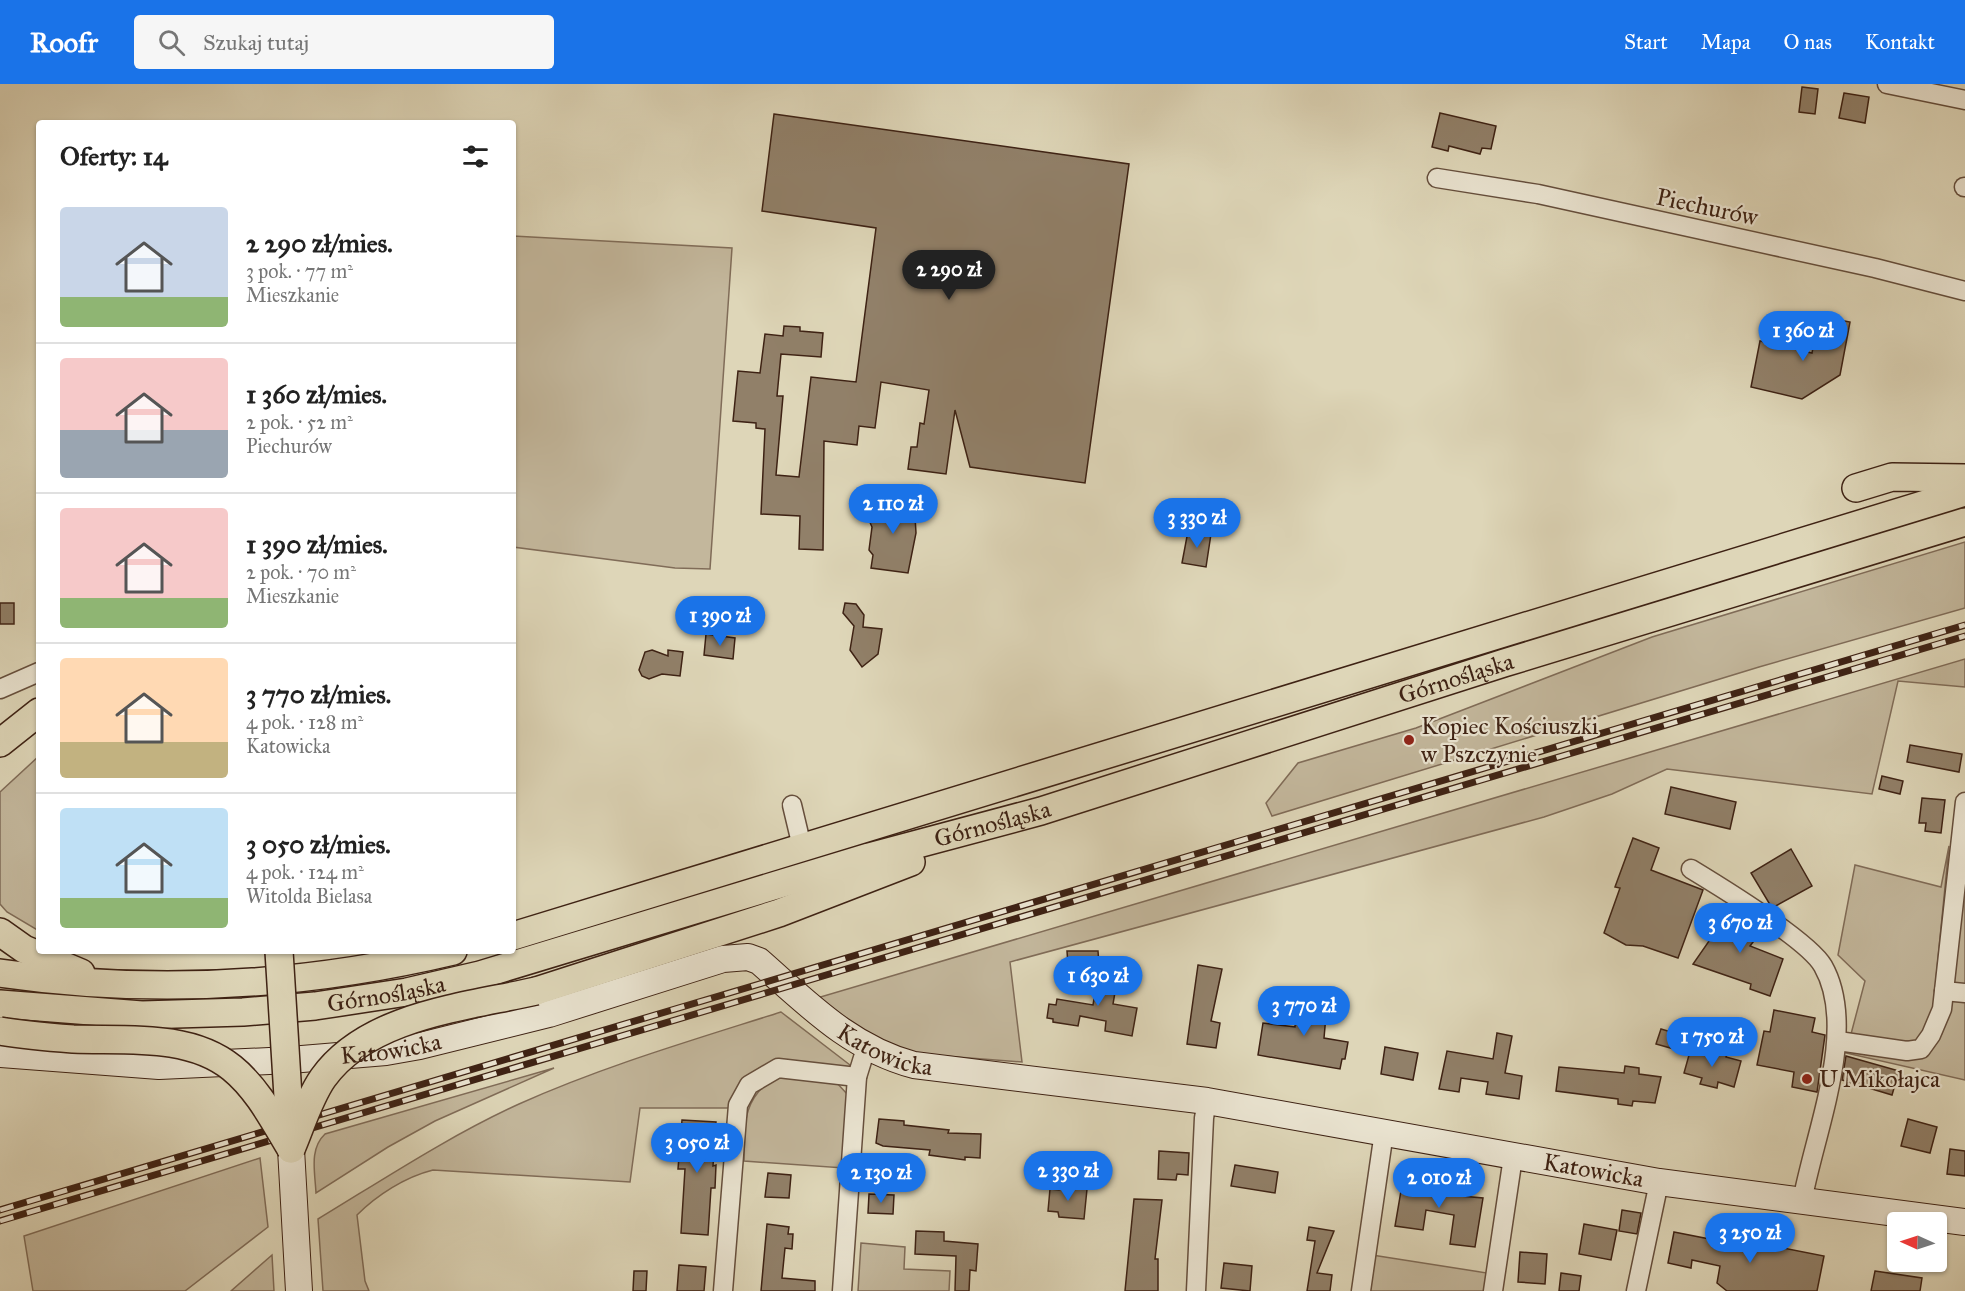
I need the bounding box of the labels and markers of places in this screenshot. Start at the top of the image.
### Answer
pin: 2 290 zł [887,250,1011,301]
pin: 1 360 zł [1741,311,1865,362]
pin: 2 110 zł [831,484,955,535]
pin: 3 330 zł [1135,498,1259,549]
pin: 1 390 zł [658,596,782,647]
place label: Kopiec Kościuszki w Pszczynie [1421,711,1599,769]
marker: Kopiec Kościuszki w Pszczynie [1402,733,1416,747]
pin: 3 670 zł [1678,903,1802,954]
pin: 1 630 zł [1036,956,1160,1007]
pin: 3 770 zł [1242,986,1366,1037]
pin: 1 750 zł [1650,1017,1774,1068]
place label: U Mikołajca [1819,1064,1941,1094]
marker: U Mikołajca [1800,1072,1814,1086]
pin: 3 050 zł [635,1123,759,1174]
pin: 2 330 zł [1006,1151,1130,1202]
pin: 2 130 zł [819,1153,943,1204]
pin: 2 010 zł [1377,1158,1501,1209]
pin: 3 250 zł [1688,1213,1812,1264]

